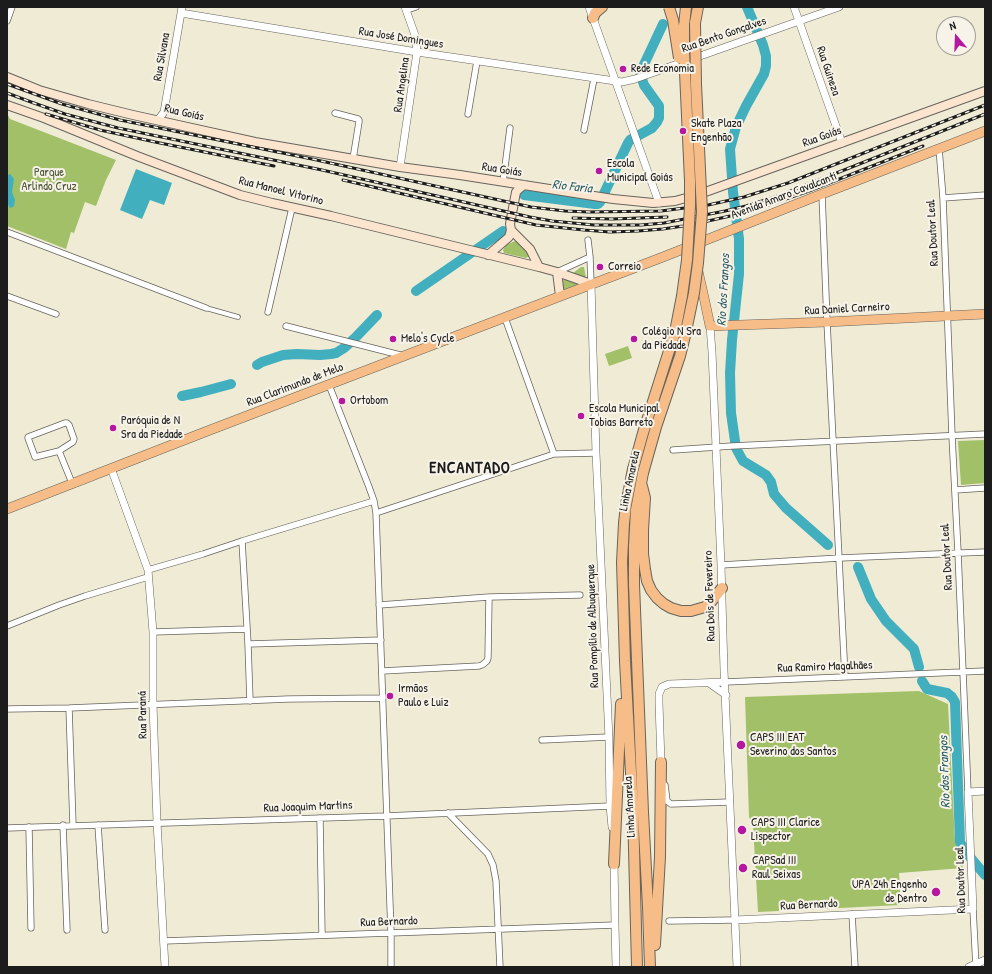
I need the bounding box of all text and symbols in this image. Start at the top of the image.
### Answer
street label: Rua Bento Gonçalves [680,14,768,56]
north arrow [936,16,976,56]
text: N [947,18,957,33]
street label: Rua José Domingues [358,24,444,52]
street label: Rua Silvana [151,32,173,82]
street label: Rua Guineza [813,45,843,97]
street label: Rua Angelina [391,57,413,113]
place label: Rede Economia [631,62,694,76]
marker: Rede Economia [618,64,628,74]
street label: Rua Goiás [163,101,205,125]
place label: Skate Plaza Engenhão [691,117,741,145]
street label: Rua Goiás [801,123,843,151]
marker: Skate Plaza Engenhão [678,126,688,136]
place label: Escola Municipal Goiás [607,157,673,185]
street label: Rua Goiás [481,160,523,180]
park label: Parque Arlindo Cruz [21,166,77,194]
marker: Escola Municipal Goiás [594,166,604,176]
street label: Avenida Amaro Cavalcanti [729,169,839,223]
street label: Rua Manoel Vitorino [237,174,325,208]
water label: Rio Faria [551,177,593,197]
street label: Rua Doutor Leal [924,199,942,267]
water label: Rio dos Frangos [714,254,734,326]
place label: Correio [608,260,641,274]
marker: Correio [595,262,605,272]
street label: Rua Daniel Carneiro [804,300,890,318]
place label: Colégio N Sra da Piedade [642,325,701,353]
place label: Melo's Cycle [401,332,455,346]
marker: Melo's Cycle [388,334,398,344]
marker: Colégio N Sra da Piedade [629,334,639,344]
street label: Rua Clarimundo de Melo [245,360,345,410]
place label: Ortobom [350,394,388,408]
marker: Ortobom [337,396,347,406]
place label: Escola Municipal Tobias Barreto [589,402,659,430]
marker: Escola Municipal Tobias Barreto [576,411,586,421]
place label: Paróquia de N Sra da Piedade [121,414,183,442]
marker: Paróquia de N Sra da Piedade [108,423,118,433]
street label: Linha Amarela [617,450,643,512]
district label: ENCANTADO [429,459,511,479]
street label: Rua Doutor Leal [938,523,956,591]
street label: Rua Dois de Fevereiro [701,550,719,642]
street label: Rua Pompílio de Albuquerque [584,564,602,688]
street label: Rua Ramiro Magalhães [777,658,873,676]
place label: Irmãos Paulo e Luiz [398,682,449,710]
street label: Rua Paraná [135,691,151,739]
marker: Irmãos Paulo e Luiz [385,691,395,701]
place label: CAPS III EAT Severino dos Santos [750,731,836,759]
water label: Rio dos Frangos [936,736,954,808]
marker: CAPS III EAT Severino dos Santos [735,739,747,751]
street label: Linha Amarela [621,776,639,838]
street label: Rua Joaquim Martins [263,798,353,816]
place label: CAPS III Clarice Lispector [751,816,820,844]
marker: CAPS III Clarice Lispector [736,824,748,836]
street label: Rua Doutor Leal [953,847,969,913]
place label: CAPSad III Raul Seixas [752,854,801,882]
marker: CAPSad III Raul Seixas [737,862,749,874]
place label: UPA 24h Engenho de Dentro [852,878,927,906]
marker: UPA 24h Engenho de Dentro [930,886,942,898]
street label: Rua Bernardo [780,896,838,914]
street label: Rua Bernardo [360,914,418,930]

